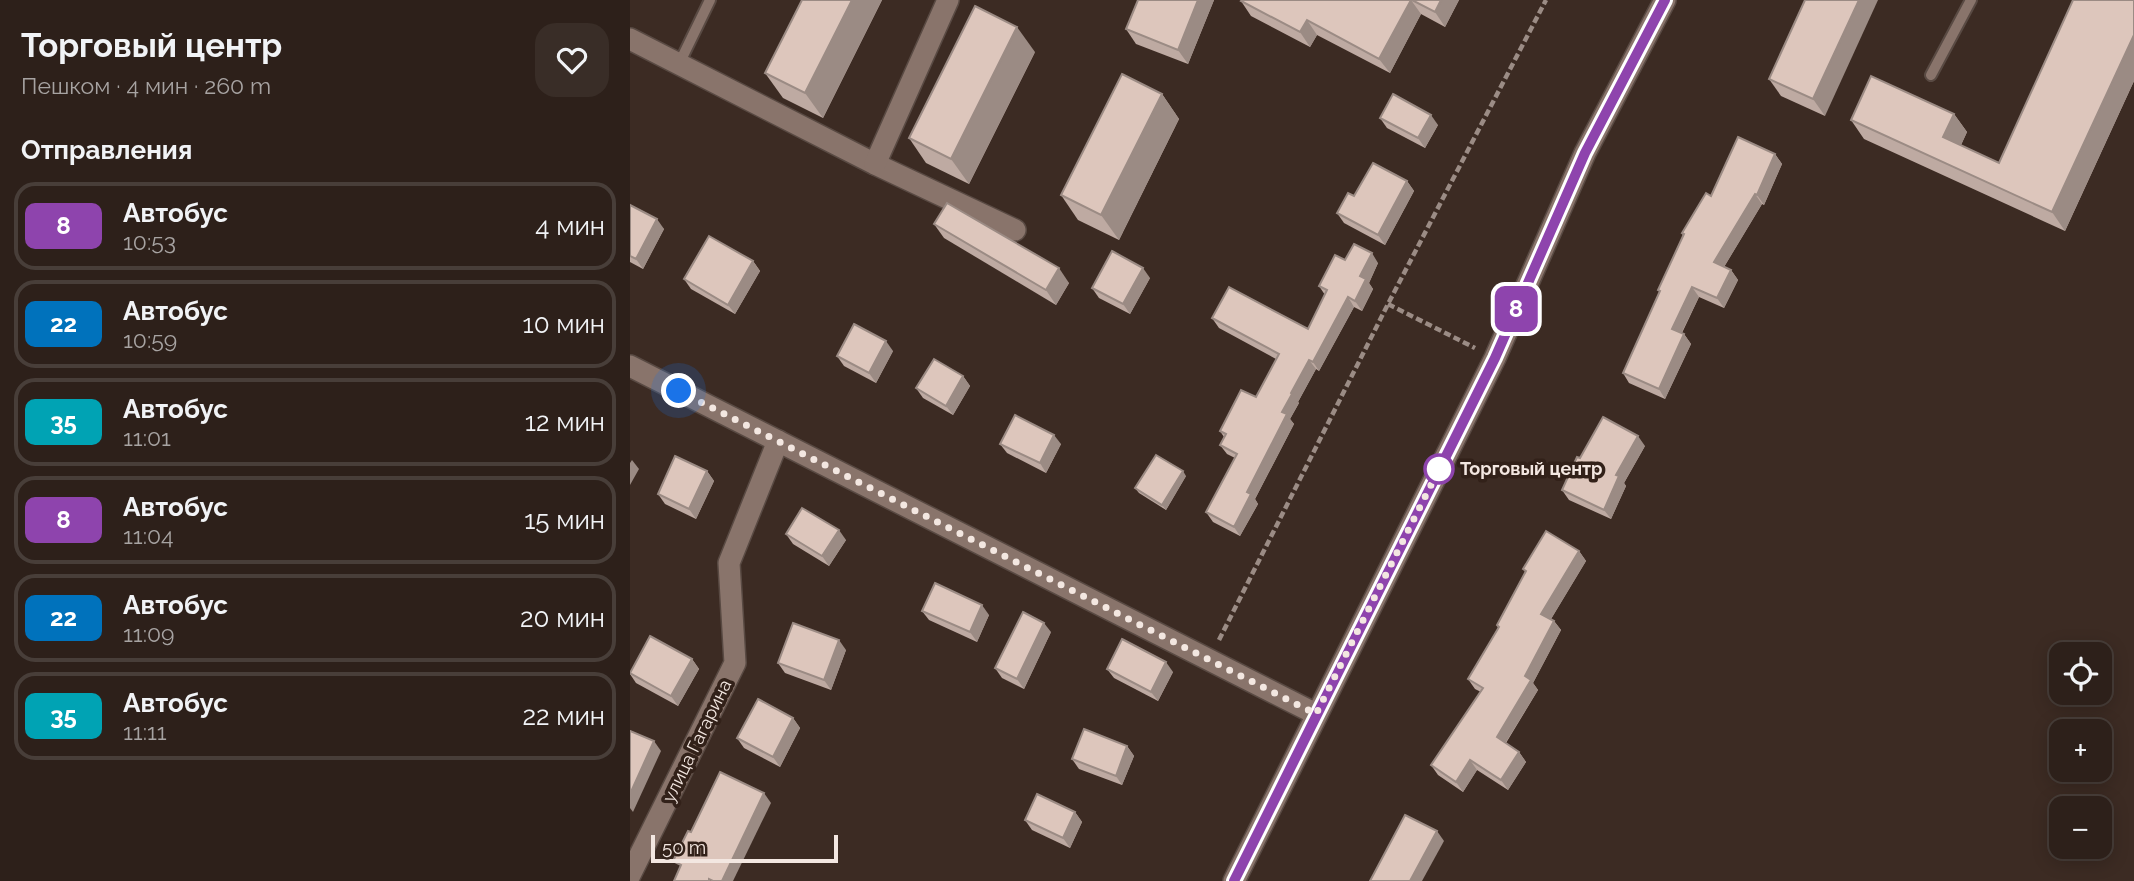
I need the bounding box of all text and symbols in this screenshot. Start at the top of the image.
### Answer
button: heart [535,23,609,97]
text: Торговый центр [21,26,282,65]
text: Пешком · 4 мин · 260 m [21,72,271,99]
text: Отправления [21,135,192,165]
text: Автобус [123,198,228,228]
text: 8 [56,211,71,240]
text: 4 мин [535,211,605,241]
text: 10:53 [123,228,176,255]
line badge: 8 [1493,286,1539,332]
text: 8 [1509,294,1523,323]
text: Автобус [123,296,228,326]
text: 22 [50,309,77,338]
text: 10 мин [523,309,605,339]
text: 10:59 [123,326,177,353]
your location [661,373,696,408]
text: Автобус [123,394,228,424]
text: 35 [50,407,77,436]
text: 12 мин [525,407,605,437]
text: 11:01 [123,424,171,451]
marker: Торговый центр [1424,454,1454,484]
place label: Торговый центр [1460,458,1602,479]
text: Автобус [123,492,228,522]
text: 8 [56,505,71,534]
text: 15 мин [524,505,605,535]
text: 11:04 [123,522,174,549]
text: Автобус [123,590,228,620]
text: 22 [50,603,77,632]
text: 20 мин [520,603,605,633]
text: 11:09 [123,620,175,647]
map controls [2049,642,2112,859]
button: locate [2049,642,2112,705]
street label: улица Гагарина [658,676,735,806]
text: Автобус [123,688,228,718]
text: 35 [50,701,77,730]
text: 22 мин [522,701,605,731]
text: 11:11 [123,718,167,745]
button: + [2049,719,2112,782]
button: − [2049,796,2112,859]
scale bar [651,832,838,864]
text: 50 m [662,836,706,858]

